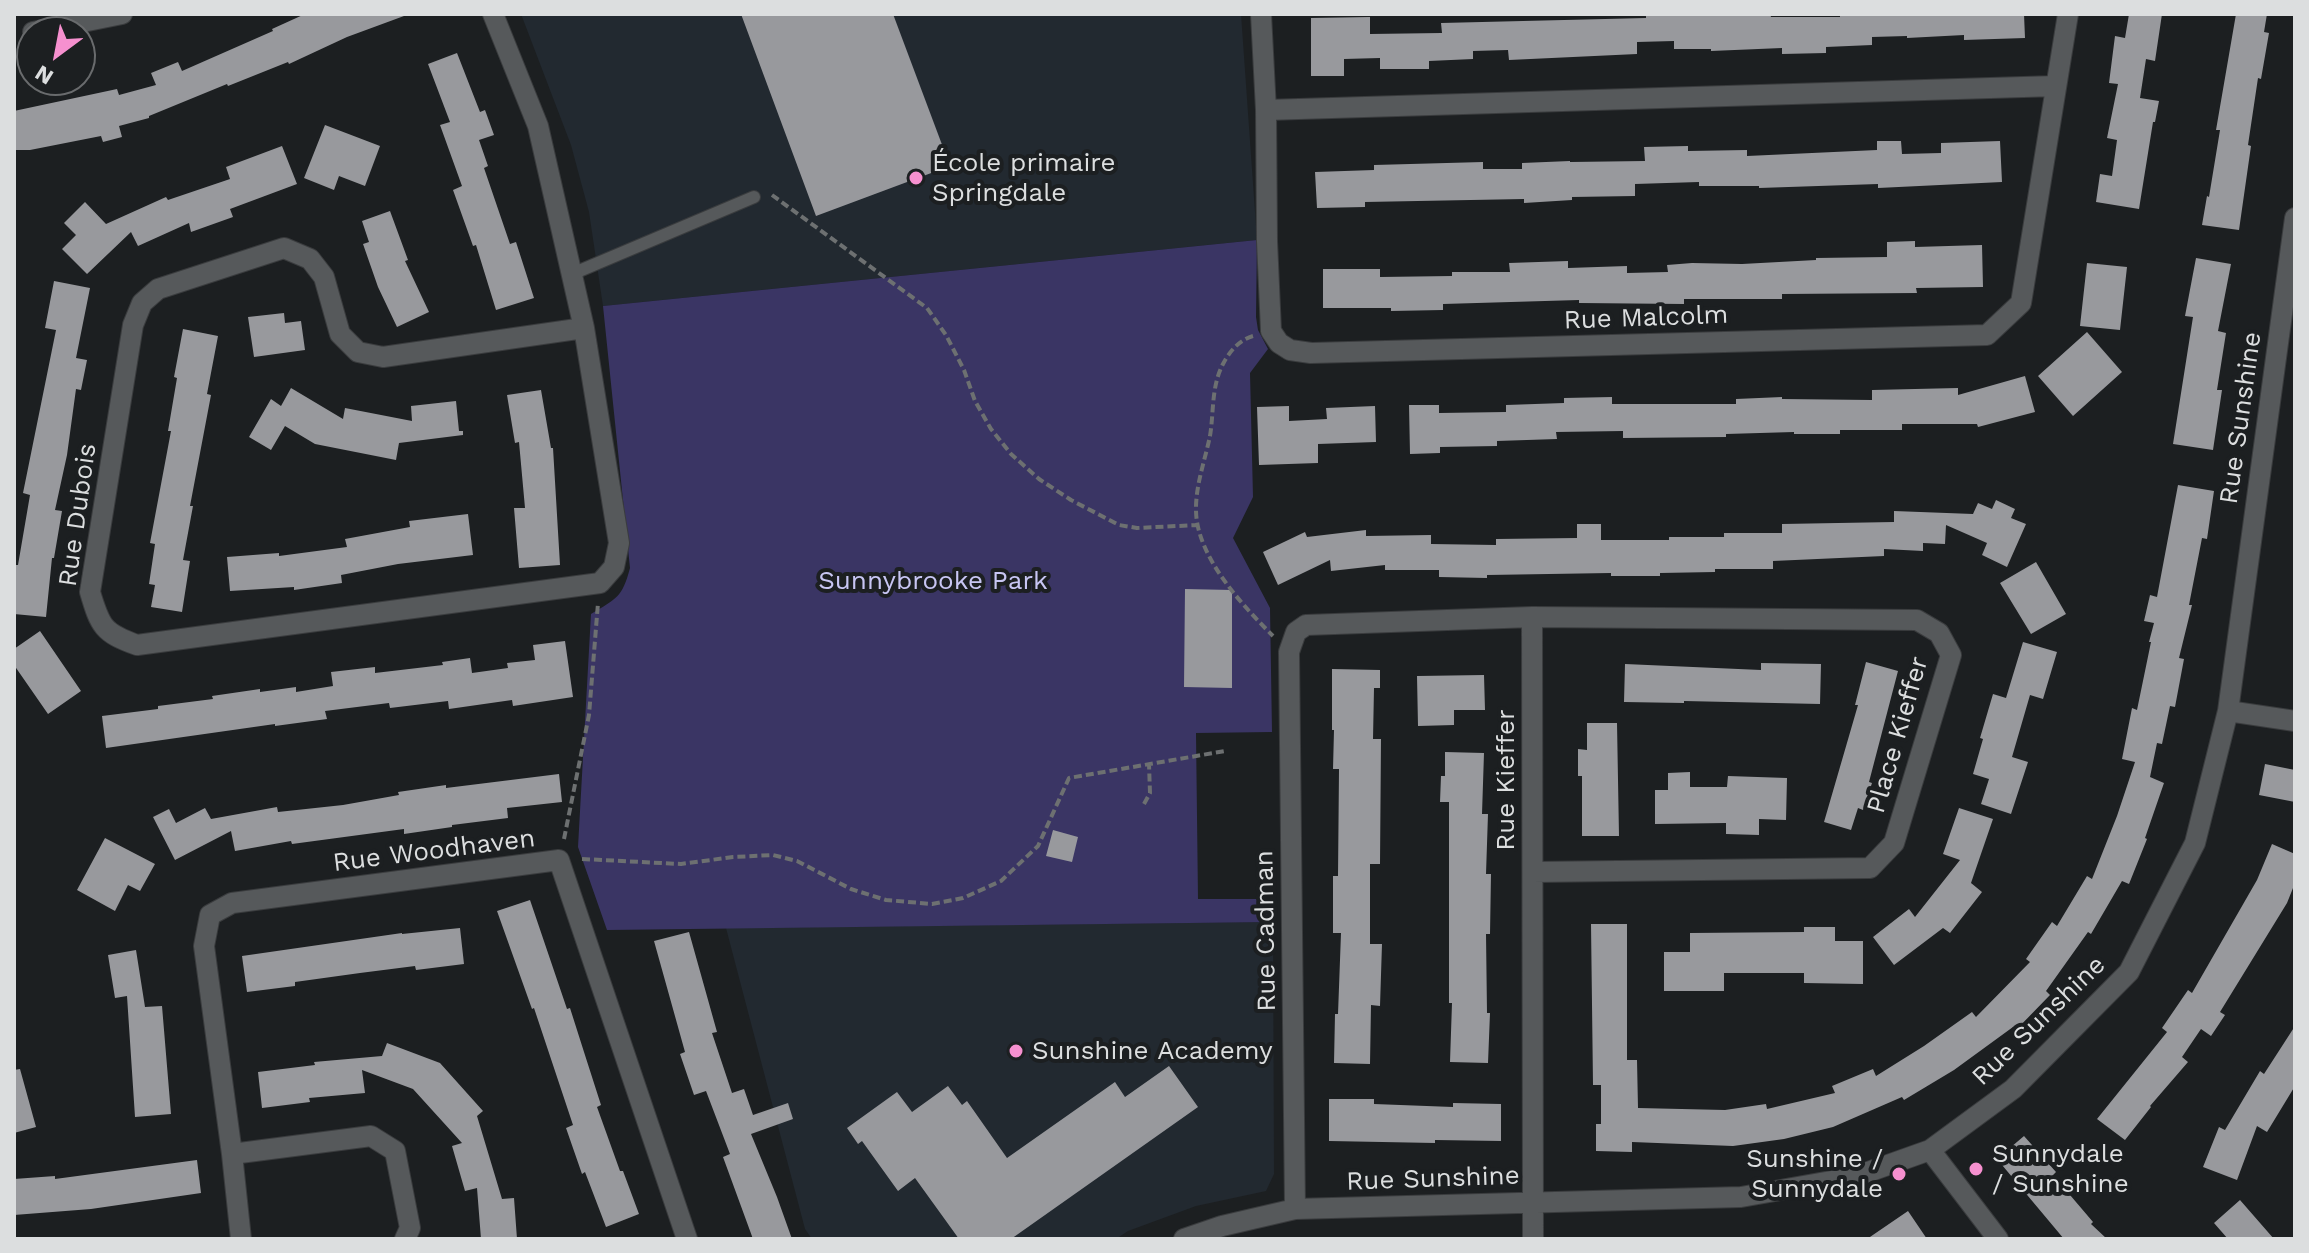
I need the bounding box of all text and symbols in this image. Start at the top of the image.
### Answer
north arrow [16,16,96,96]
text: N [31,60,58,90]
place label: École primaire Springdale [932,147,1116,208]
marker: École primaire Springdale [907,169,925,187]
street label: Rue Malcolm [1563,300,1729,336]
street label: Rue Sunshine [2213,330,2269,506]
street label: Rue Dubois [53,441,103,589]
park label: Sunnybrooke Park [818,565,1048,597]
street label: Place Kieffer [1861,653,1935,817]
street label: Rue Kieffer [1490,709,1522,851]
street label: Rue Woodhaven [331,823,537,879]
street label: Rue Cadman [1249,850,1283,1012]
street label: Rue Sunshine [1966,950,2112,1092]
place label: Sunshine Academy [1032,1035,1273,1067]
marker: Sunshine Academy [1007,1042,1025,1060]
place label: Sunnydale / Sunshine [1992,1138,2129,1200]
place label: Sunshine / Sunnydale [1746,1143,1883,1204]
street label: Rue Sunshine [1346,1160,1520,1198]
marker: Sunnydale / Sunshine [1967,1160,1985,1178]
marker: Sunshine / Sunnydale [1890,1165,1908,1183]

